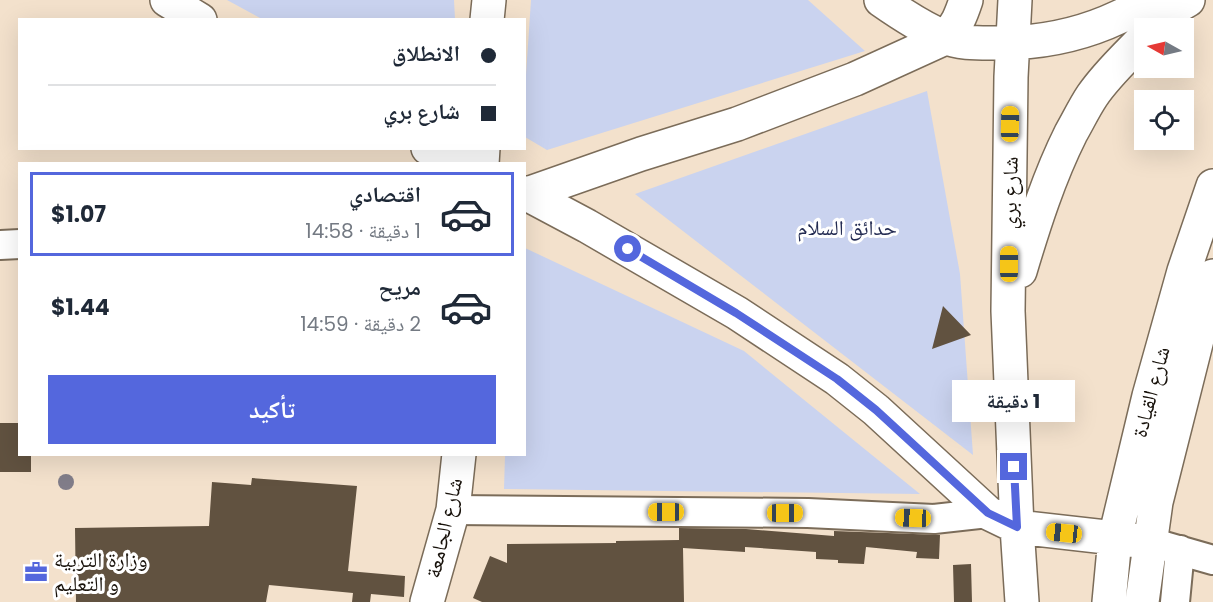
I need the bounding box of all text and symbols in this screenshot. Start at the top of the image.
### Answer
north arrow [1134,18,1194,78]
map controls [1134,18,1194,150]
text: الانطلاق [392,38,460,69]
button: locate [1134,90,1194,150]
text: شارع بري [383,96,460,127]
car [1001,106,1019,142]
street label: شارع بري [994,156,1027,230]
text: اقتصادي [349,179,421,210]
icon: car [439,187,493,241]
text: $1.07 [51,199,106,230]
park label: حدائق السلام [797,213,897,242]
text: 1 دقيقة · 14:58 [305,217,421,245]
route start [614,235,641,262]
car [1000,246,1018,282]
text: مريح [378,272,421,303]
icon: car [439,280,493,334]
text: $1.44 [51,292,110,323]
text: 2 دقيقة · 14:59 [300,310,421,338]
street label: شارع القيادة [1124,343,1177,441]
button: تأكيد [48,375,496,444]
callout: 1 دقيقة [952,380,1076,422]
text: 1 دقيقة [987,387,1040,415]
route end [1000,453,1027,480]
street label: شارع الجامعة [418,475,469,581]
car [648,503,684,521]
car [767,504,803,522]
car [895,508,931,528]
car [1045,522,1083,544]
place label: وزارة التربية و التعليم [54,545,148,598]
office icon: وزارة التربية و التعليم [23,559,49,585]

